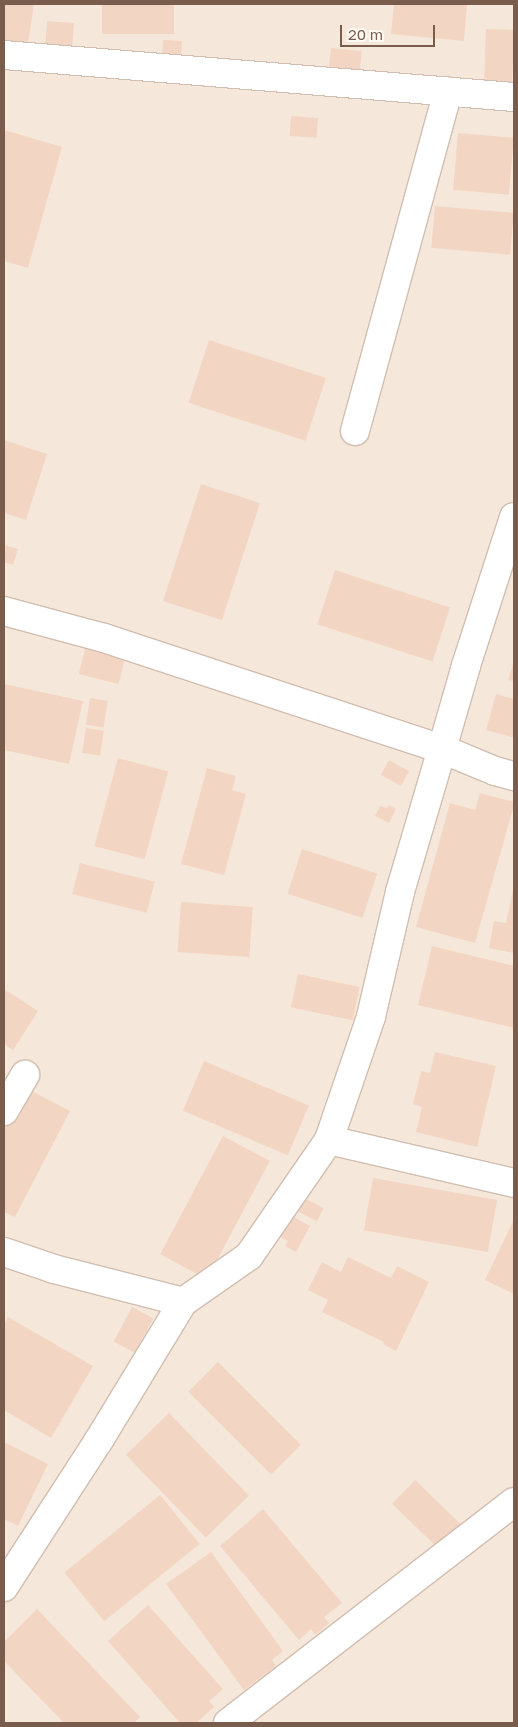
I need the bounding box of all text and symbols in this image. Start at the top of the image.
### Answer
scale bar [343,15,438,47]
text: 20 m [348,25,383,43]

